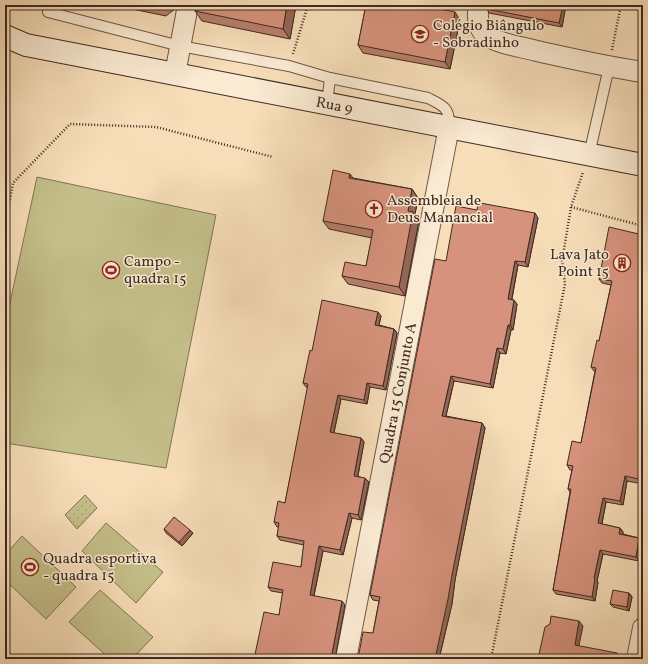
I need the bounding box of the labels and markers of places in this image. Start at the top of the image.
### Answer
place label: Colégio Biângulo - Sobradinho [433,16,544,54]
school or university icon: Colégio Biângulo - Sobradinho [410,24,430,44]
place label: Assembleia de Deus Manancial [387,191,493,229]
church icon: Assembleia de Deus Manancial [364,199,384,219]
place label: Lava Jato Point 15 [550,245,609,283]
place label: Campo - quadra 15 [124,252,186,290]
building icon: Lava Jato Point 15 [612,253,632,273]
sports icon: Campo - quadra 15 [101,260,121,280]
place label: Quadra esportiva - quadra 15 [43,549,157,587]
sports icon: Quadra esportiva - quadra 15 [20,557,40,577]

